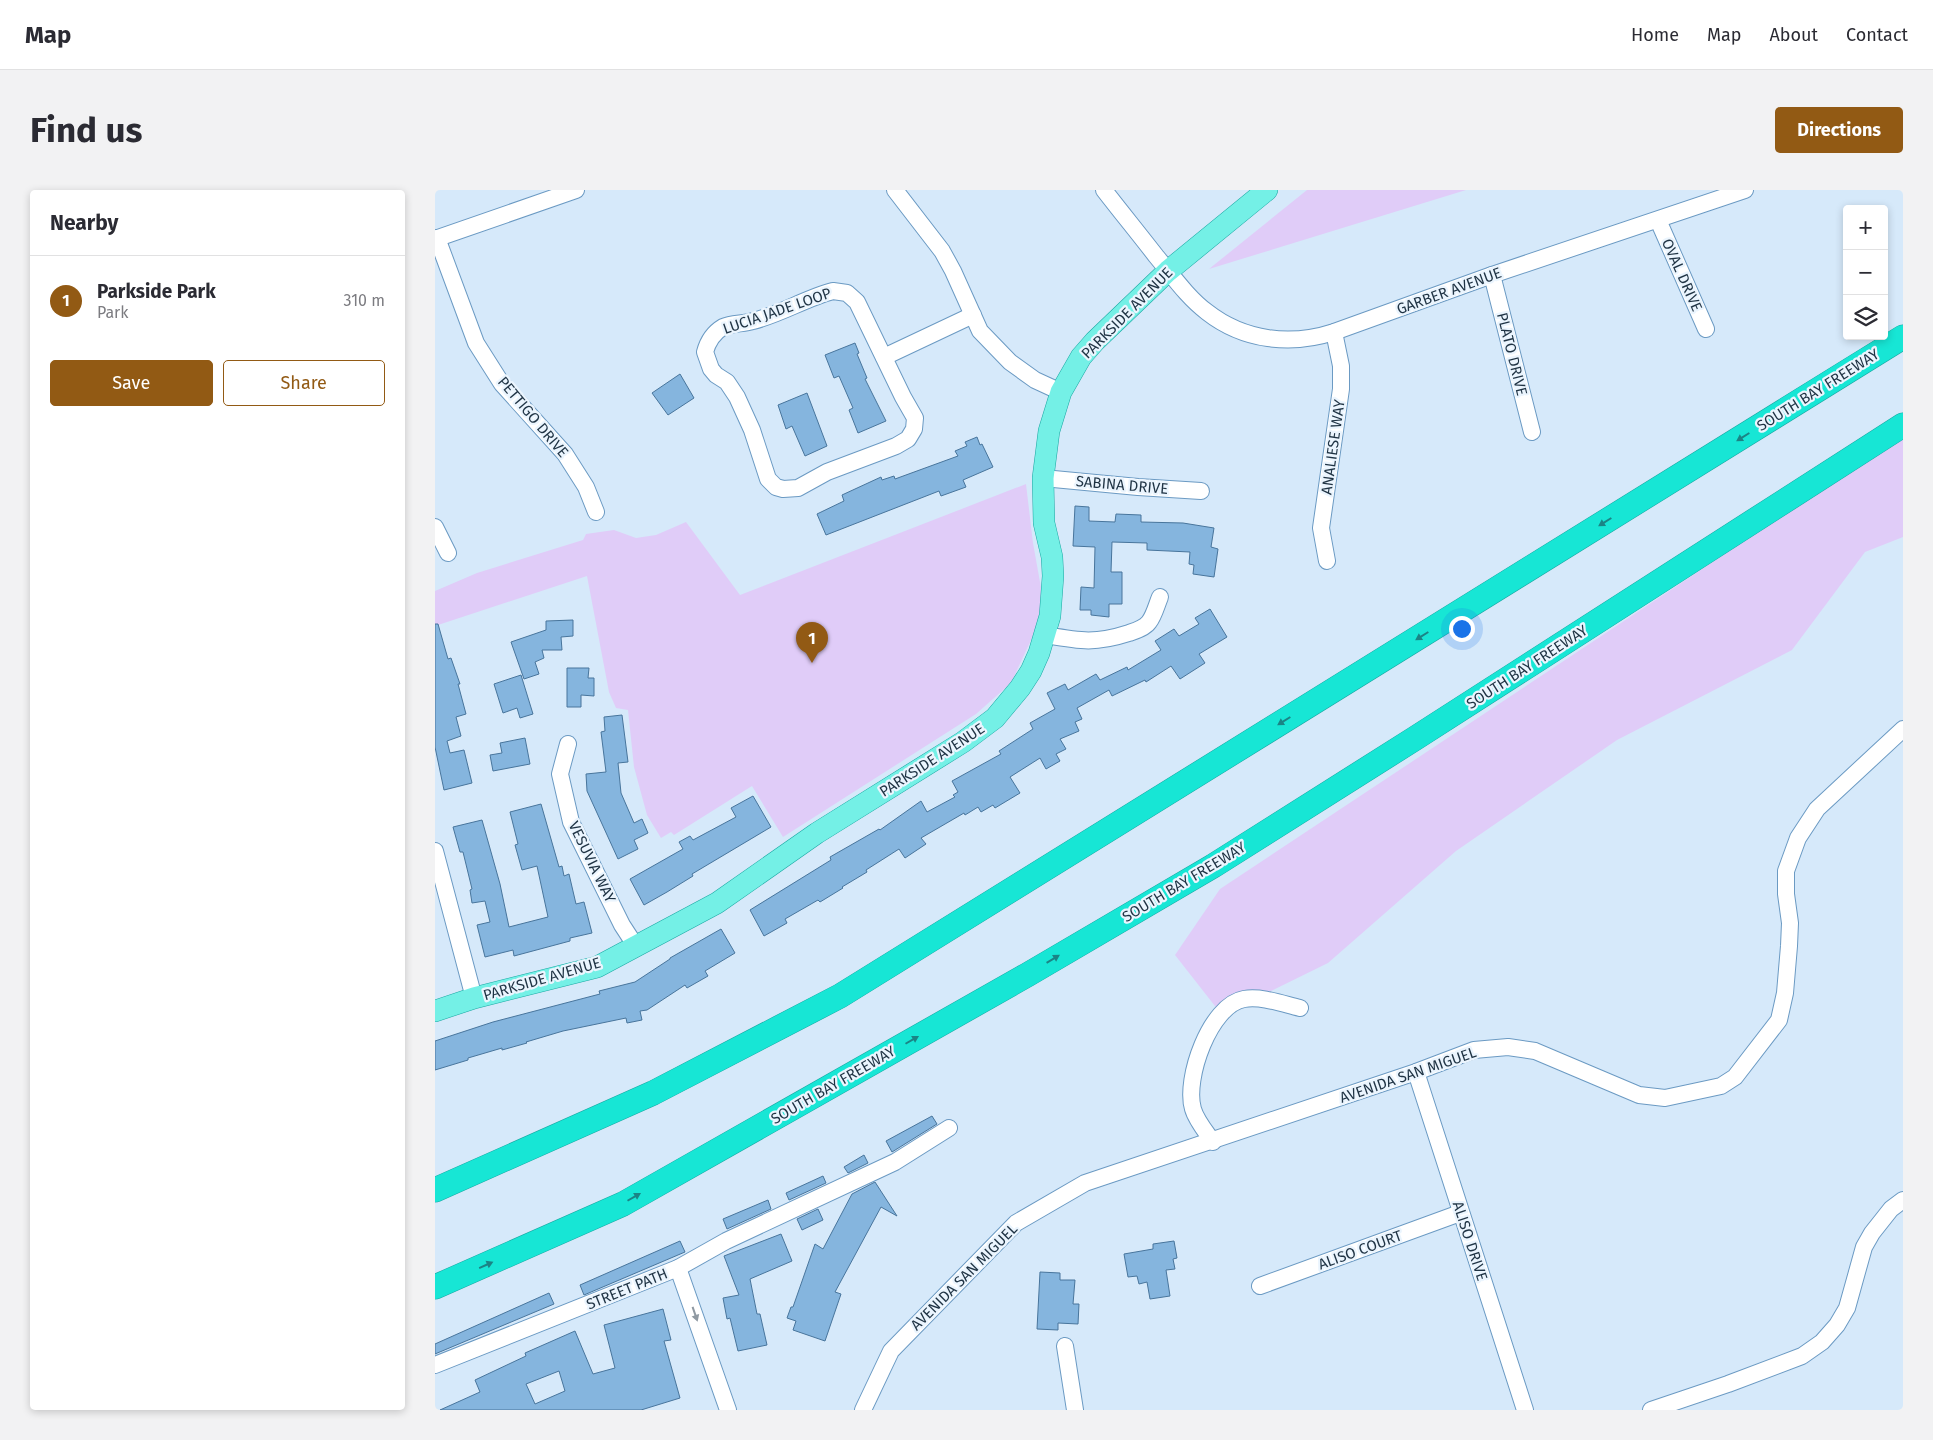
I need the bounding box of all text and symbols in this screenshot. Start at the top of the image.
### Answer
text: Map [25,21,71,49]
text: Home [1631,24,1679,46]
text: Map [1707,24,1741,46]
text: About [1769,24,1818,46]
text: Contact [1846,24,1908,46]
button: Directions [1775,107,1903,153]
text: Find us [30,109,142,151]
map controls [1843,205,1888,340]
button: + [1843,205,1888,250]
text: Nearby [50,210,118,236]
street label: OVAL DRIVE [1658,236,1706,314]
button: − [1843,250,1888,295]
street label: PARKSIDE AVENUE [1078,264,1176,362]
street label: GARBER AVENUE [1394,264,1504,318]
text: Parkside Park [97,280,216,303]
street label: LUCIA JADE LOOP [720,284,834,338]
text: 1 [62,291,70,310]
text: 310 m [344,291,385,310]
button: layers [1843,295,1888,340]
text: Park [97,303,129,322]
street label: PLATO DRIVE [1493,311,1531,397]
street label: SOUTH BAY FREEWAY [1754,345,1883,435]
button: Save [50,360,213,406]
button: Share [223,360,385,406]
street label: PETTIGO DRIVE [494,373,572,461]
street label: ANALIESE WAY [1317,398,1349,496]
one-way arrow [1736,432,1749,441]
street label: SABINA DRIVE [1075,472,1169,498]
one-way arrow [1598,518,1611,527]
your location [1449,616,1475,642]
street label: SOUTH BAY FREEWAY [1463,621,1591,713]
pin: 1 [796,622,828,663]
one-way arrow [1415,631,1428,640]
one-way arrow [1277,717,1290,726]
street label: PARKSIDE AVENUE [876,719,988,801]
street label: VESUVIA WAY [565,818,620,906]
street label: SOUTH BAY FREEWAY [1119,838,1250,926]
street label: PARKSIDE AVENUE [481,954,603,1004]
one-way arrow [1047,954,1060,963]
one-way arrow [906,1035,919,1044]
street label: SOUTH BAY FREEWAY [768,1042,899,1128]
street label: AVENIDA SAN MIGUEL [1337,1043,1479,1107]
one-way arrow [627,1193,641,1202]
street label: ALISO DRIVE [1449,1199,1491,1283]
street label: AVENIDA SAN MIGUEL [907,1220,1021,1334]
street label: ALISO COURT [1316,1226,1405,1274]
one-way arrow [479,1260,493,1268]
street label: STREET PATH [584,1265,670,1313]
one-way arrow [692,1306,699,1321]

